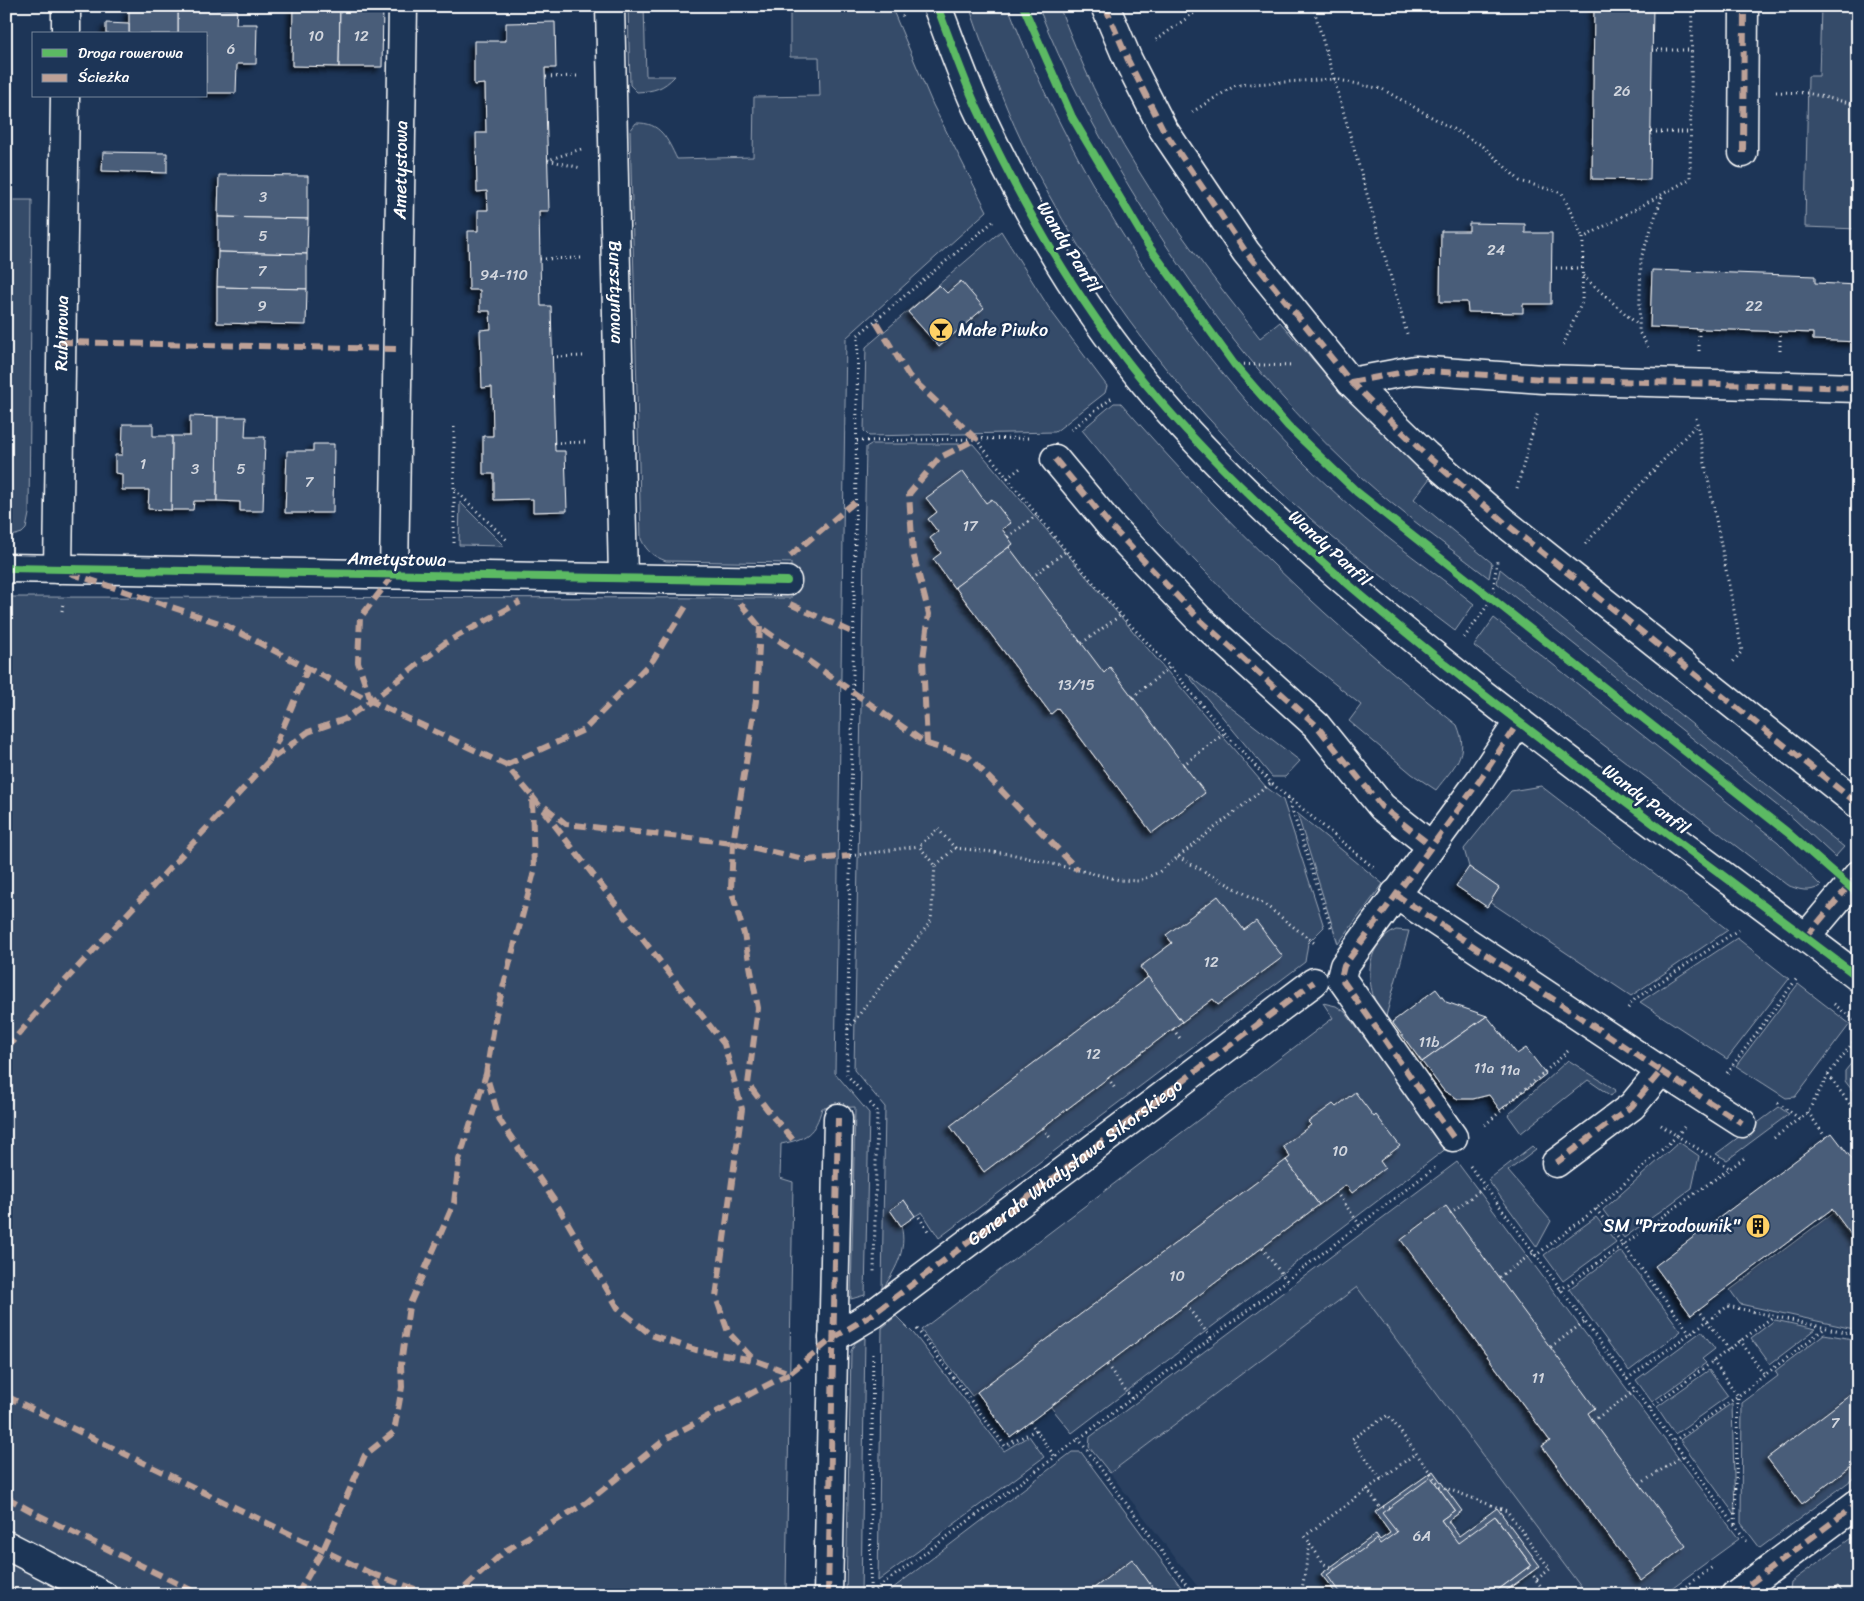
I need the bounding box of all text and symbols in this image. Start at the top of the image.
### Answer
house number: 10 [308,23,324,49]
house number: 12 [353,23,369,49]
legend [32,32,208,98]
house number: 6 [227,36,235,62]
text: Droga rowerowa [78,40,184,66]
text: Ścieżka [78,64,130,90]
house number: 26 [1613,78,1631,104]
street label: Ametystowa [384,120,417,221]
house number: 3 [259,184,267,210]
street label: Wandy Panfil [1028,195,1111,300]
house number: 5 [258,223,268,249]
house number: 24 [1487,237,1505,263]
street label: Bursztynowa [599,240,634,345]
house number: 7 [258,258,268,284]
house number: 94-110 [480,262,528,288]
house number: 9 [257,293,267,319]
house number: 22 [1745,293,1763,319]
street label: Rubinowa [45,295,78,371]
place label: Małe Piwko [958,314,1048,346]
bar icon: Małe Piwko [928,317,954,343]
house number: 1 [140,451,146,477]
house number: 3 [191,456,199,482]
house number: 5 [236,456,246,482]
house number: 7 [305,469,315,495]
street label: Wandy Panfil [1281,501,1380,595]
house number: 17 [962,513,979,539]
street label: Ametystowa [346,542,447,576]
house number: 13/15 [1057,672,1095,698]
street label: Wandy Panfil [1595,755,1698,844]
house number: 12 [1203,949,1219,975]
house number: 11b [1418,1029,1440,1055]
house number: 12 [1085,1041,1101,1067]
house number: 11a [1474,1055,1495,1081]
house number: 11a [1500,1057,1521,1083]
street label: Generała Władysława Sikorskiego [960,1070,1190,1254]
house number: 10 [1332,1138,1348,1164]
place label: SM "Przodownik" [1603,1210,1742,1242]
building icon: SM "Przodownik" [1745,1213,1771,1239]
house number: 10 [1169,1263,1185,1289]
house number: 11 [1532,1365,1544,1391]
house number: 7 [1831,1410,1841,1436]
house number: 6A [1413,1523,1431,1549]

